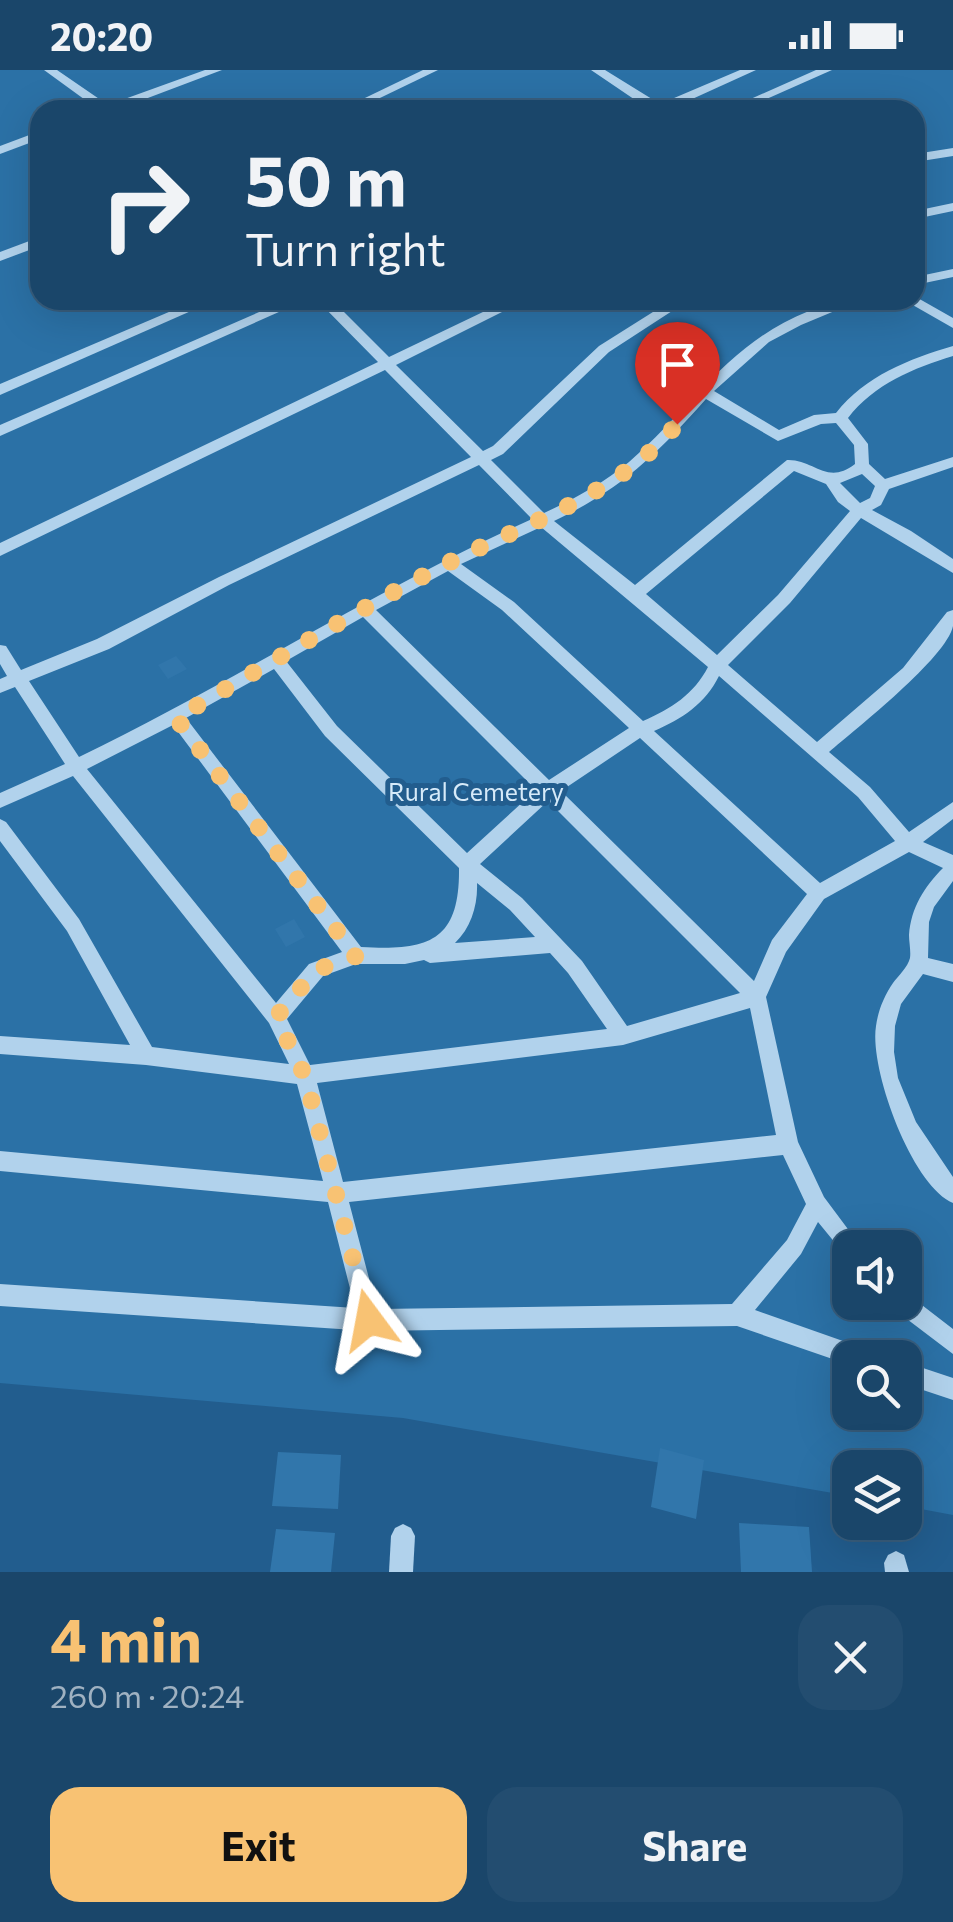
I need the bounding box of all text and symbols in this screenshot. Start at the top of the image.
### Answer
text: 20:20 [50,12,153,59]
text: 50 m [245,135,407,220]
icon: right [80,140,210,270]
text: Turn right [245,220,446,275]
pin [635,322,720,425]
icon: arrive [650,337,705,392]
park label: Rural Cemetery [388,776,564,806]
map controls [832,1230,922,1540]
button: sound [832,1230,922,1320]
position arrow [317,1268,421,1372]
button: search [832,1340,922,1430]
button: layers [832,1450,922,1540]
text: 4 min [50,1601,202,1674]
button: close [798,1605,903,1710]
text: 260 m · 20:24 [50,1675,244,1715]
button: Exit [50,1787,467,1902]
button: Share [487,1787,903,1902]

